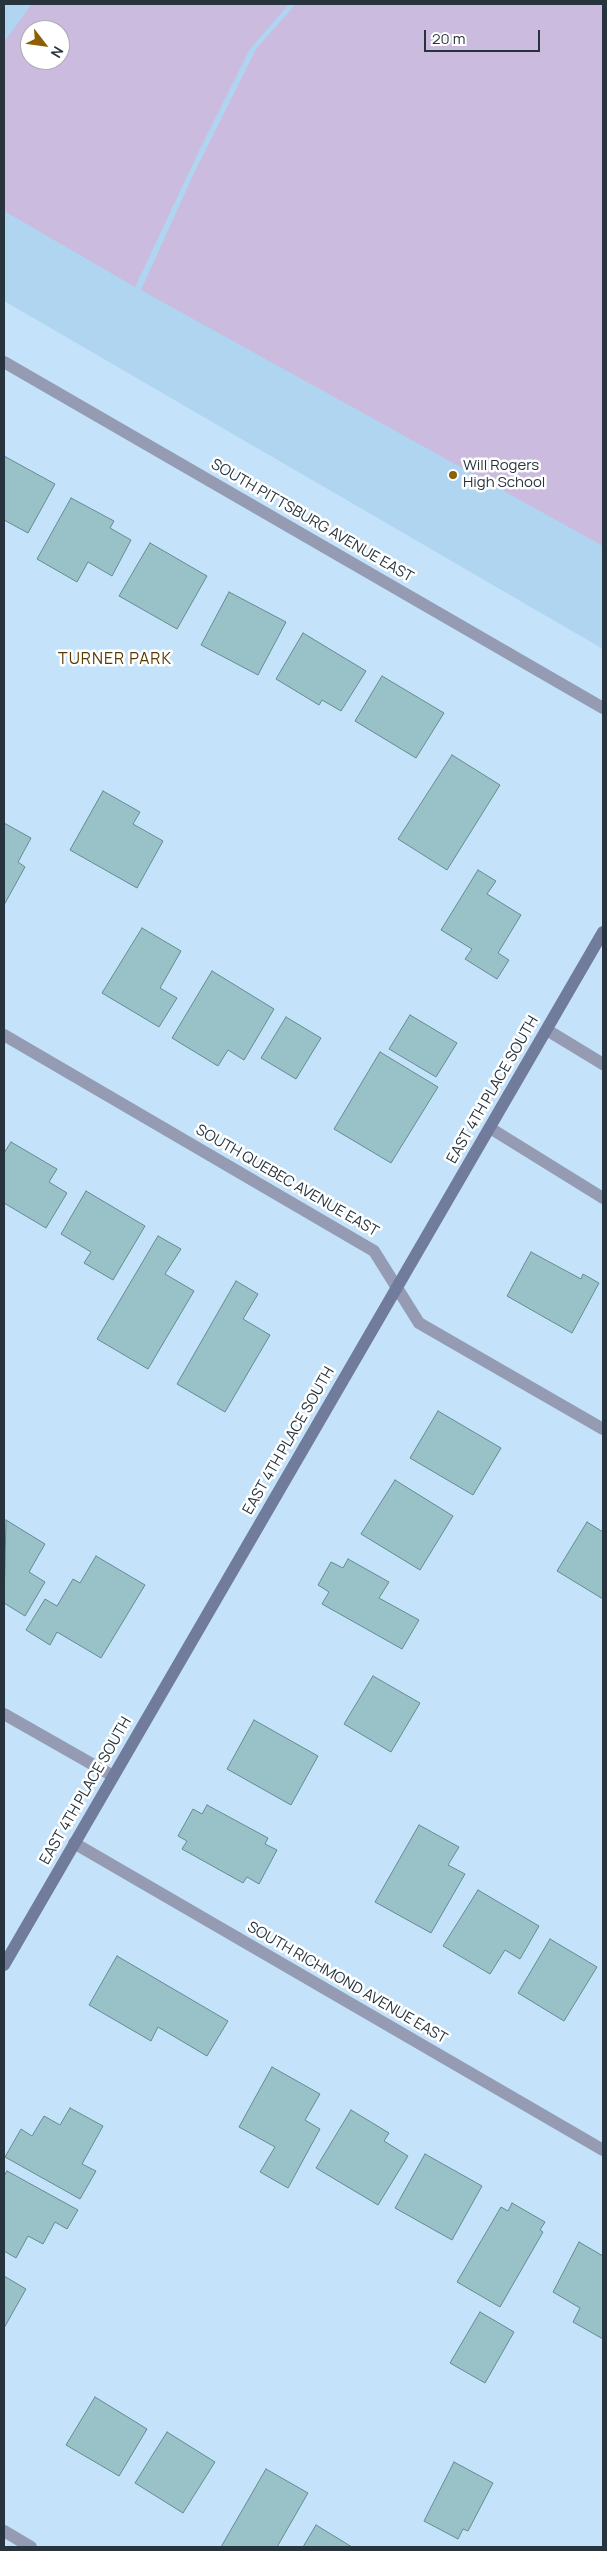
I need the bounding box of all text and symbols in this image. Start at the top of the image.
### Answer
north arrow [20,20,70,70]
scale bar [427,20,543,52]
text: 20 m [432,28,465,49]
text: N [47,43,68,61]
street label: SOUTH PITTSBURG AVENUE EAST [208,456,416,586]
place label: Will Rogers High School [463,457,545,492]
marker: Will Rogers High School [447,469,459,481]
district label: TURNER PARK [57,650,173,670]
street label: EAST 4TH PLACE SOUTH [443,1013,543,1167]
street label: SOUTH QUEBEC AVENUE EAST [192,1121,382,1241]
street label: EAST 4TH PLACE SOUTH [239,1364,339,1518]
street label: EAST 4TH PLACE SOUTH [36,1714,136,1868]
street label: SOUTH RICHMOND AVENUE EAST [244,1918,450,2048]

